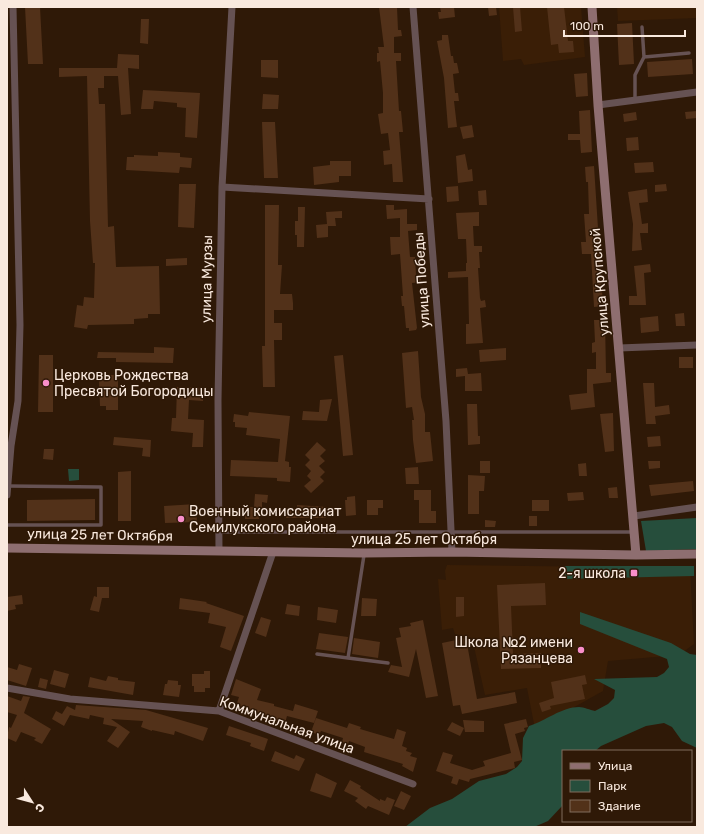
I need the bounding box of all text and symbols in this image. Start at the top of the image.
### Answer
scale bar [564,12,685,38]
text: 100 m [570,19,604,33]
street label: улица Крупской [587,227,613,337]
street label: улица Победы [410,232,434,328]
street label: улица Мурзы [198,235,216,323]
place label: Церковь Рождества Пресвятой Богородицы [54,367,213,400]
marker: Церковь Рождества Пресвятой Богородицы [41,378,51,388]
place label: Военный комиссариат Семилукского района [189,503,341,536]
marker: Военный комиссариат Семилукского района [176,514,186,524]
street label: улица 25 лет Октября [27,525,173,545]
street label: улица 25 лет Октября [351,531,497,548]
place label: 2-я школа [558,565,626,582]
marker: 2-я школа [629,568,639,578]
place label: Школа №2 имени Рязанцева [454,634,573,667]
marker: Школа №2 имени Рязанцева [576,645,586,655]
street label: Коммунальная улица [217,693,357,757]
legend [562,750,692,822]
text: Улица [598,759,632,773]
text: Парк [598,779,627,793]
north arrow [12,782,52,822]
text: Здание [598,799,641,813]
text: С [32,801,47,815]

